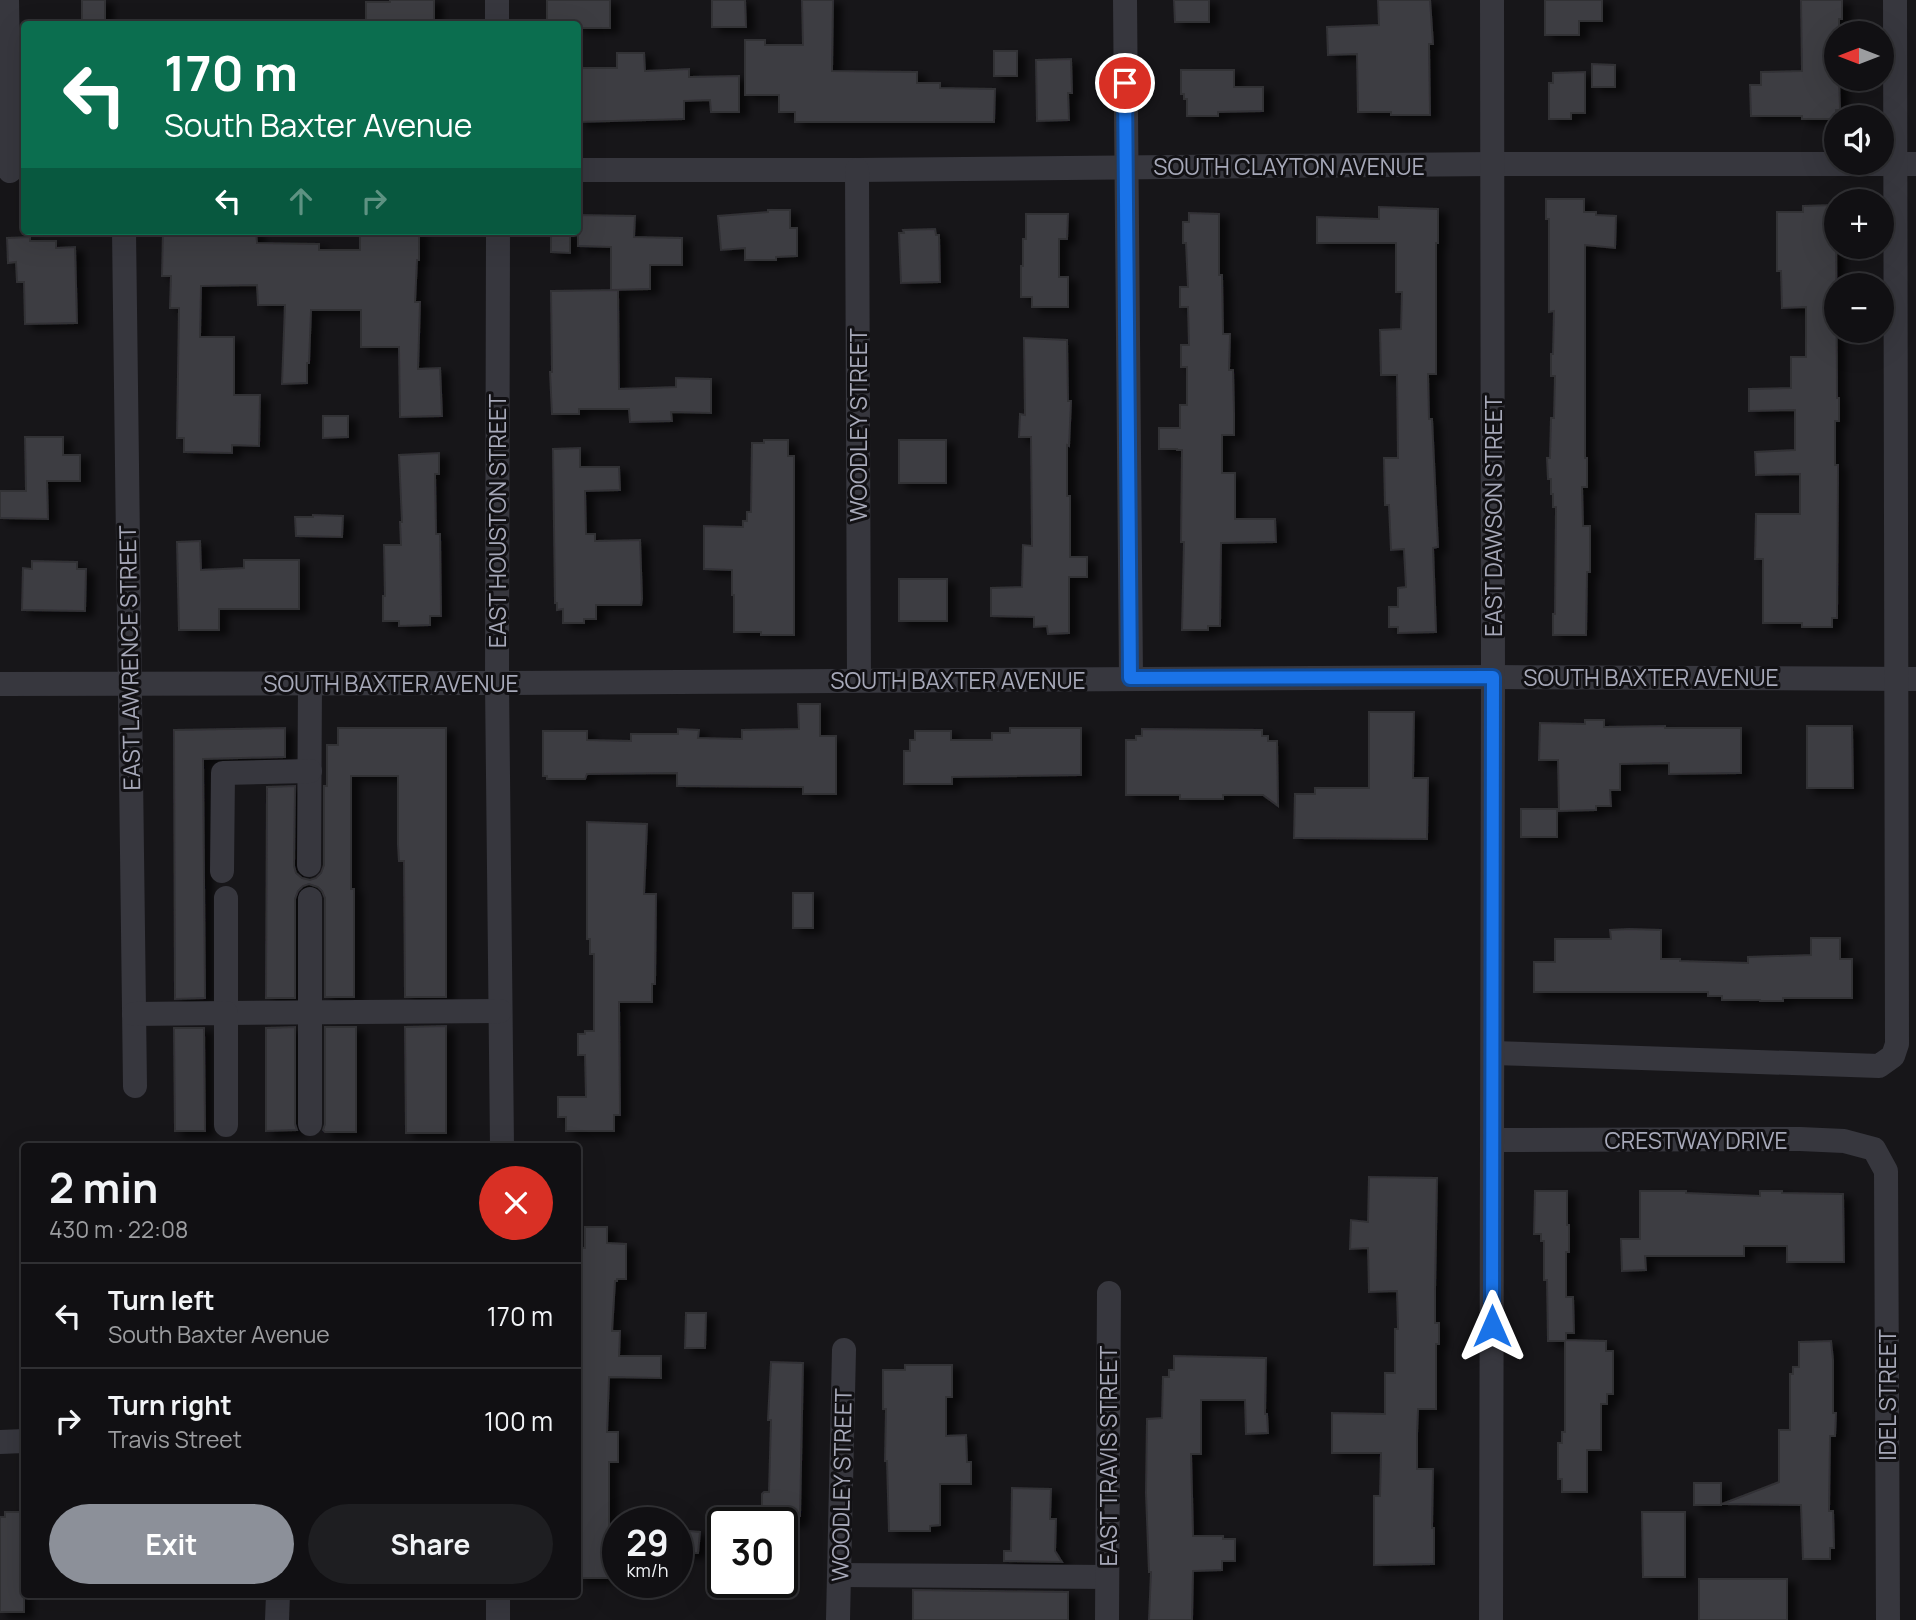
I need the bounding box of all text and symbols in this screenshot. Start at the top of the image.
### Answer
north arrow [1824,21,1894,91]
map controls [1824,21,1894,343]
text: 170 m [164,39,298,106]
icon: left [49,49,140,140]
pin [1095,53,1155,113]
icon: arrive [1106,64,1144,102]
text: South Baxter Avenue [164,103,473,147]
button: sound [1824,105,1894,175]
street label: SOUTH CLAYTON AVENUE [1153,150,1425,182]
icon: left [209,182,247,220]
icon: ahead [282,182,320,220]
icon: right [355,182,393,220]
button: + [1824,189,1894,259]
button: − [1824,273,1894,343]
street label: WOODLEY STREET [842,328,874,522]
street label: EAST HOUSTON STREET [481,394,513,648]
street label: EAST DAWSON STREET [1477,395,1509,637]
street label: EAST LAWRENCE STREET [111,525,147,791]
street label: SOUTH BAXTER AVENUE [1523,661,1779,693]
street label: SOUTH BAXTER AVENUE [830,664,1086,696]
street label: SOUTH BAXTER AVENUE [263,667,519,699]
street label: CRESTWAY DRIVE [1604,1124,1788,1156]
text: 2 min [49,1158,158,1216]
button: close [479,1166,553,1240]
text: 430 m · 22:08 [49,1213,188,1245]
text: Turn left [108,1282,215,1318]
position arrow [1455,1289,1529,1363]
icon: left [49,1297,87,1335]
text: 170 m [487,1298,553,1334]
text: South Baxter Avenue [108,1318,330,1350]
street label: IDEL STREET [1871,1329,1903,1461]
street label: EAST TRAVIS STREET [1092,1345,1124,1566]
text: Turn right [108,1387,232,1423]
street label: WOODLEY STREET [823,1388,859,1582]
icon: right [49,1402,87,1440]
text: 100 m [484,1403,553,1439]
text: Travis Street [108,1423,242,1455]
button: Exit [49,1504,294,1584]
button: Share [308,1504,553,1584]
speed limit sign: 30 [707,1507,798,1598]
text: 29 [626,1519,669,1567]
text: km/h [627,1558,668,1582]

